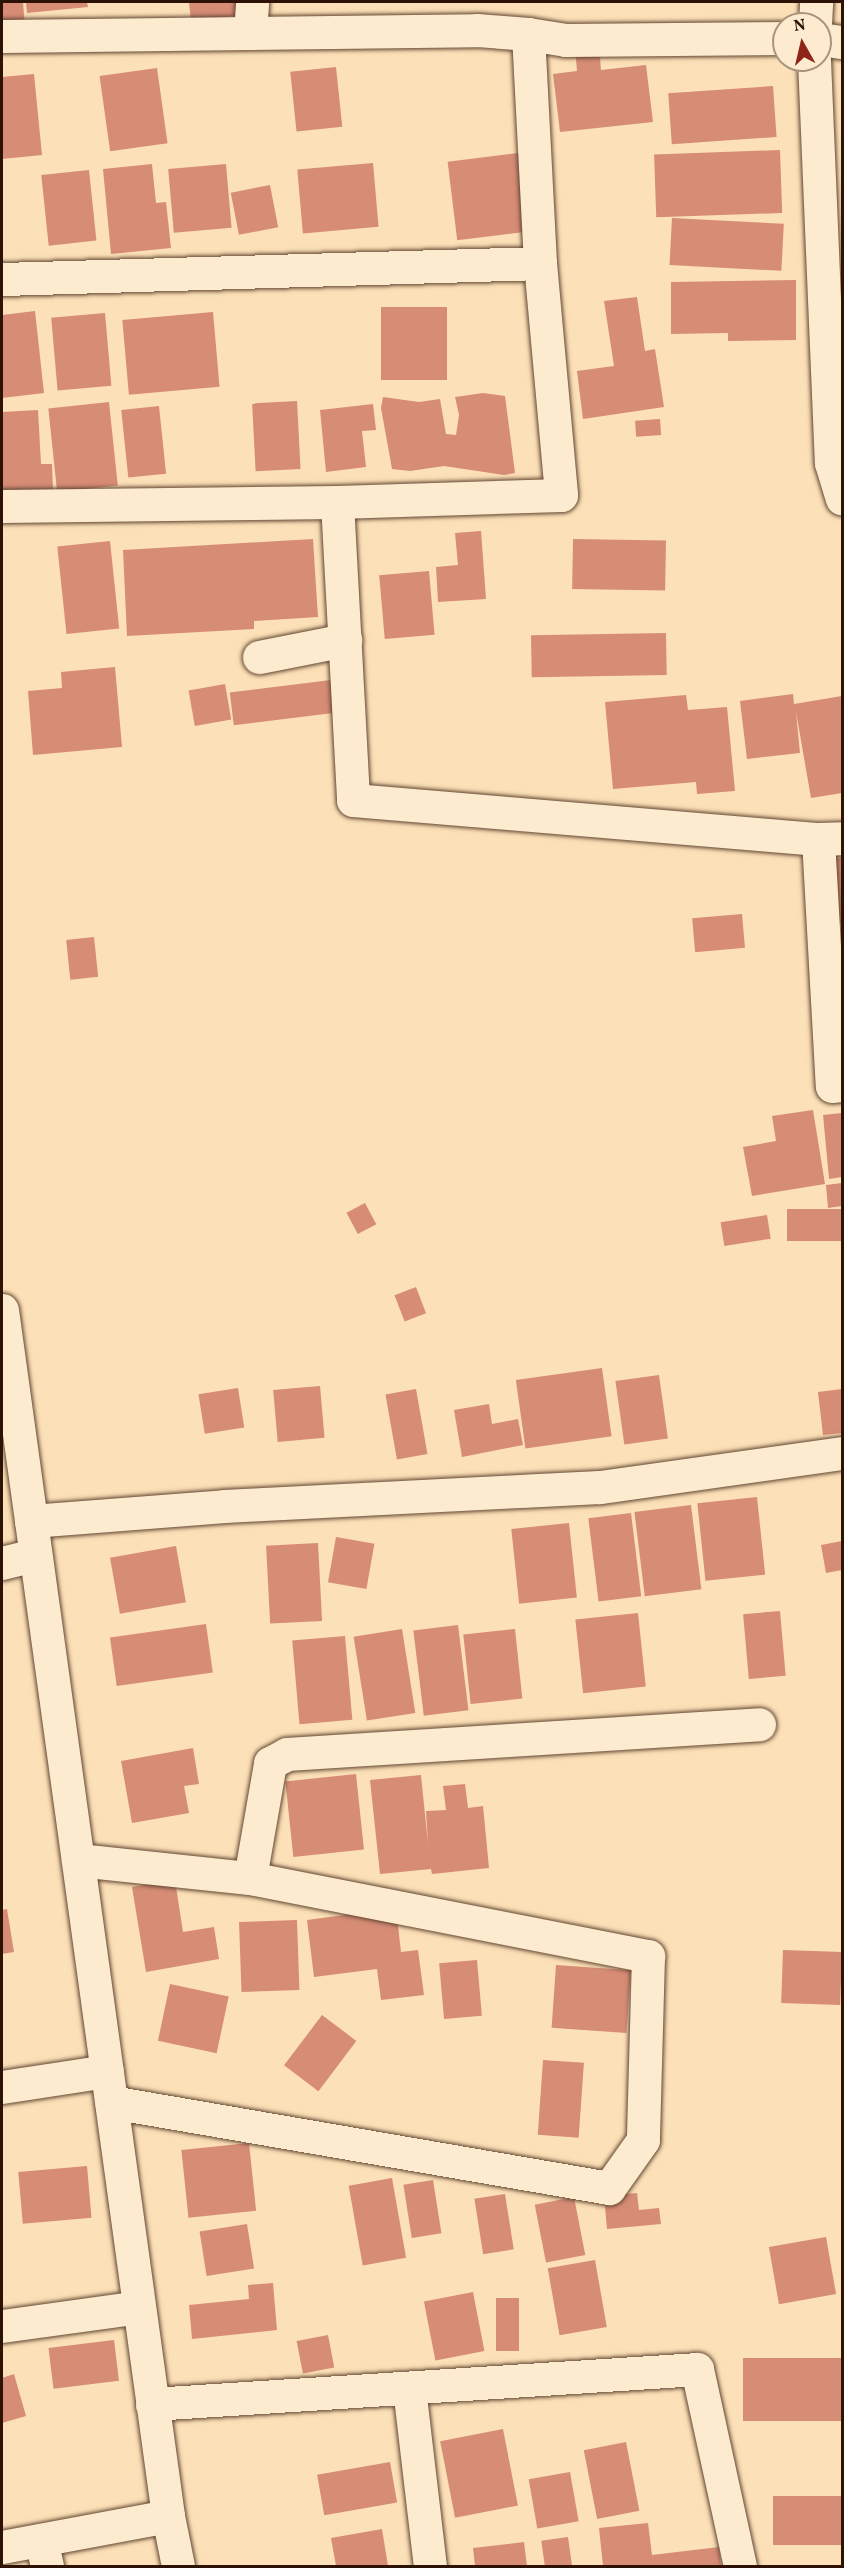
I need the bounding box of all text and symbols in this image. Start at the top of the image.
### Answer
north arrow [772,12,832,72]
text: N [792,14,807,38]

